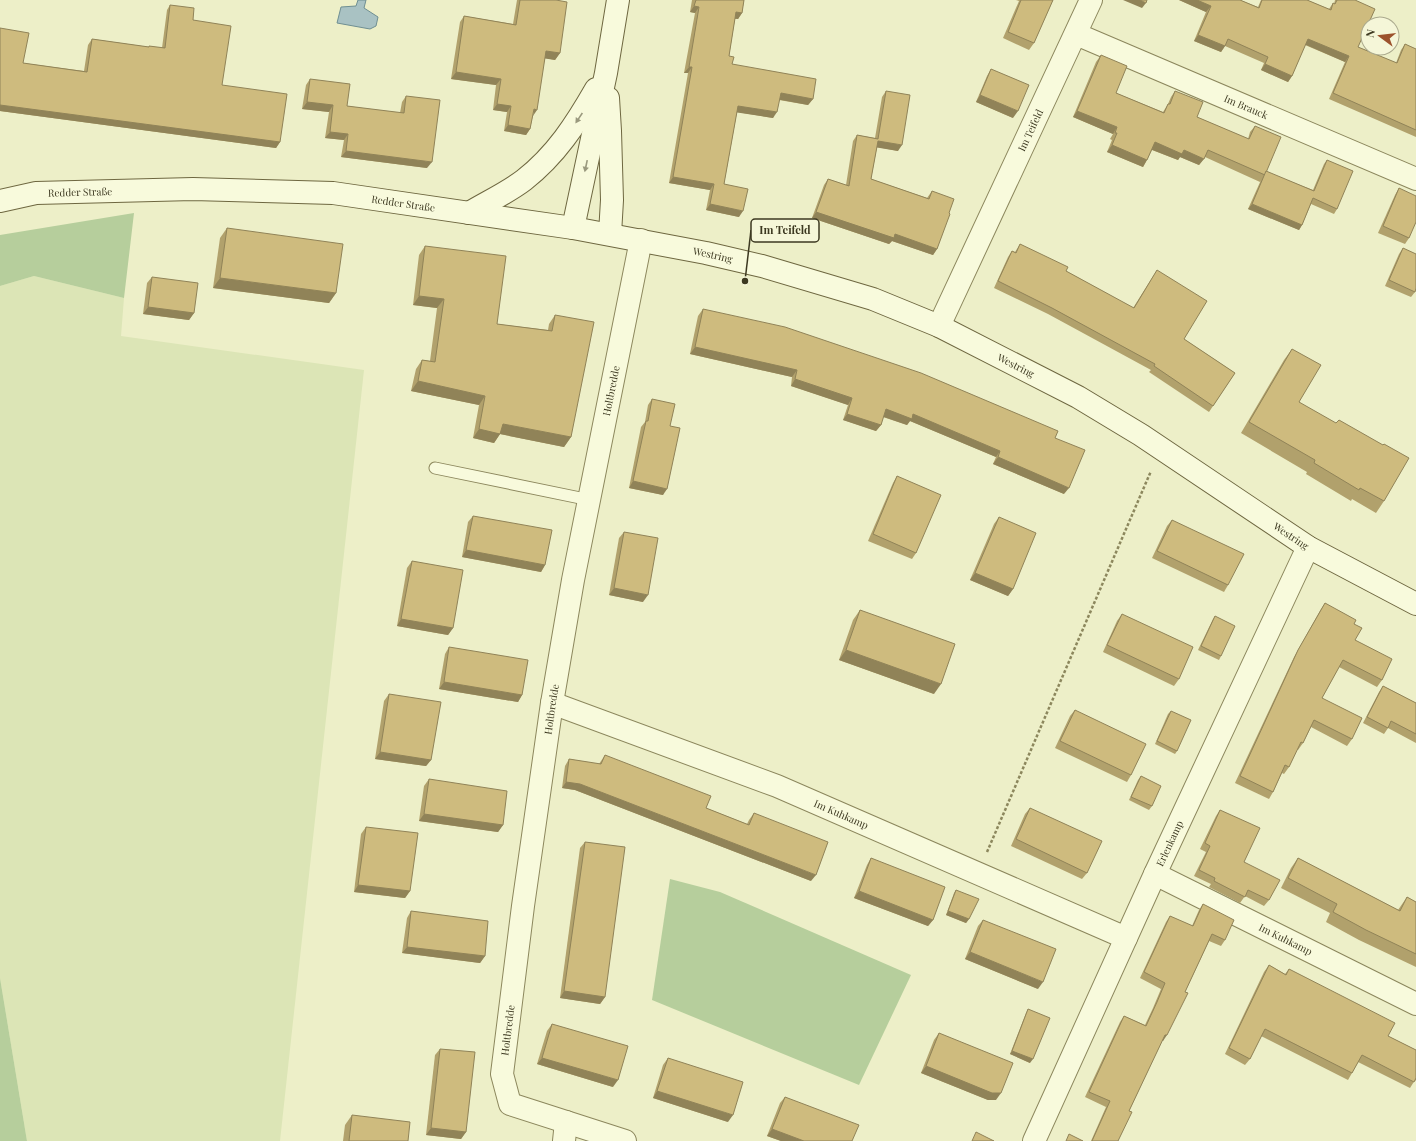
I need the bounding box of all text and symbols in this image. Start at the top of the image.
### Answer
north arrow [1360,16,1400,56]
text: N [1362,27,1378,39]
street label: Im Brauck [1222,91,1271,122]
street label: Im Teifeld [1014,107,1046,154]
one-way arrow [575,113,583,124]
one-way arrow [583,160,589,172]
street label: Redder Straße [48,184,112,200]
street label: Redder Straße [370,192,436,215]
callout: Im Teifeld [751,219,819,242]
text: Im Teifeld [759,222,811,237]
street label: Westring [691,244,735,266]
street label: Westring [994,350,1038,381]
street label: Holtbredde [599,364,623,417]
street label: Westring [1270,518,1312,553]
street label: Holtbredde [541,683,562,735]
street label: Im Kuhkamp [812,796,871,832]
street label: Erlenkamp [1153,818,1186,869]
street label: Im Kuhkamp [1257,920,1315,958]
street label: Holtbredde [497,1004,518,1056]

